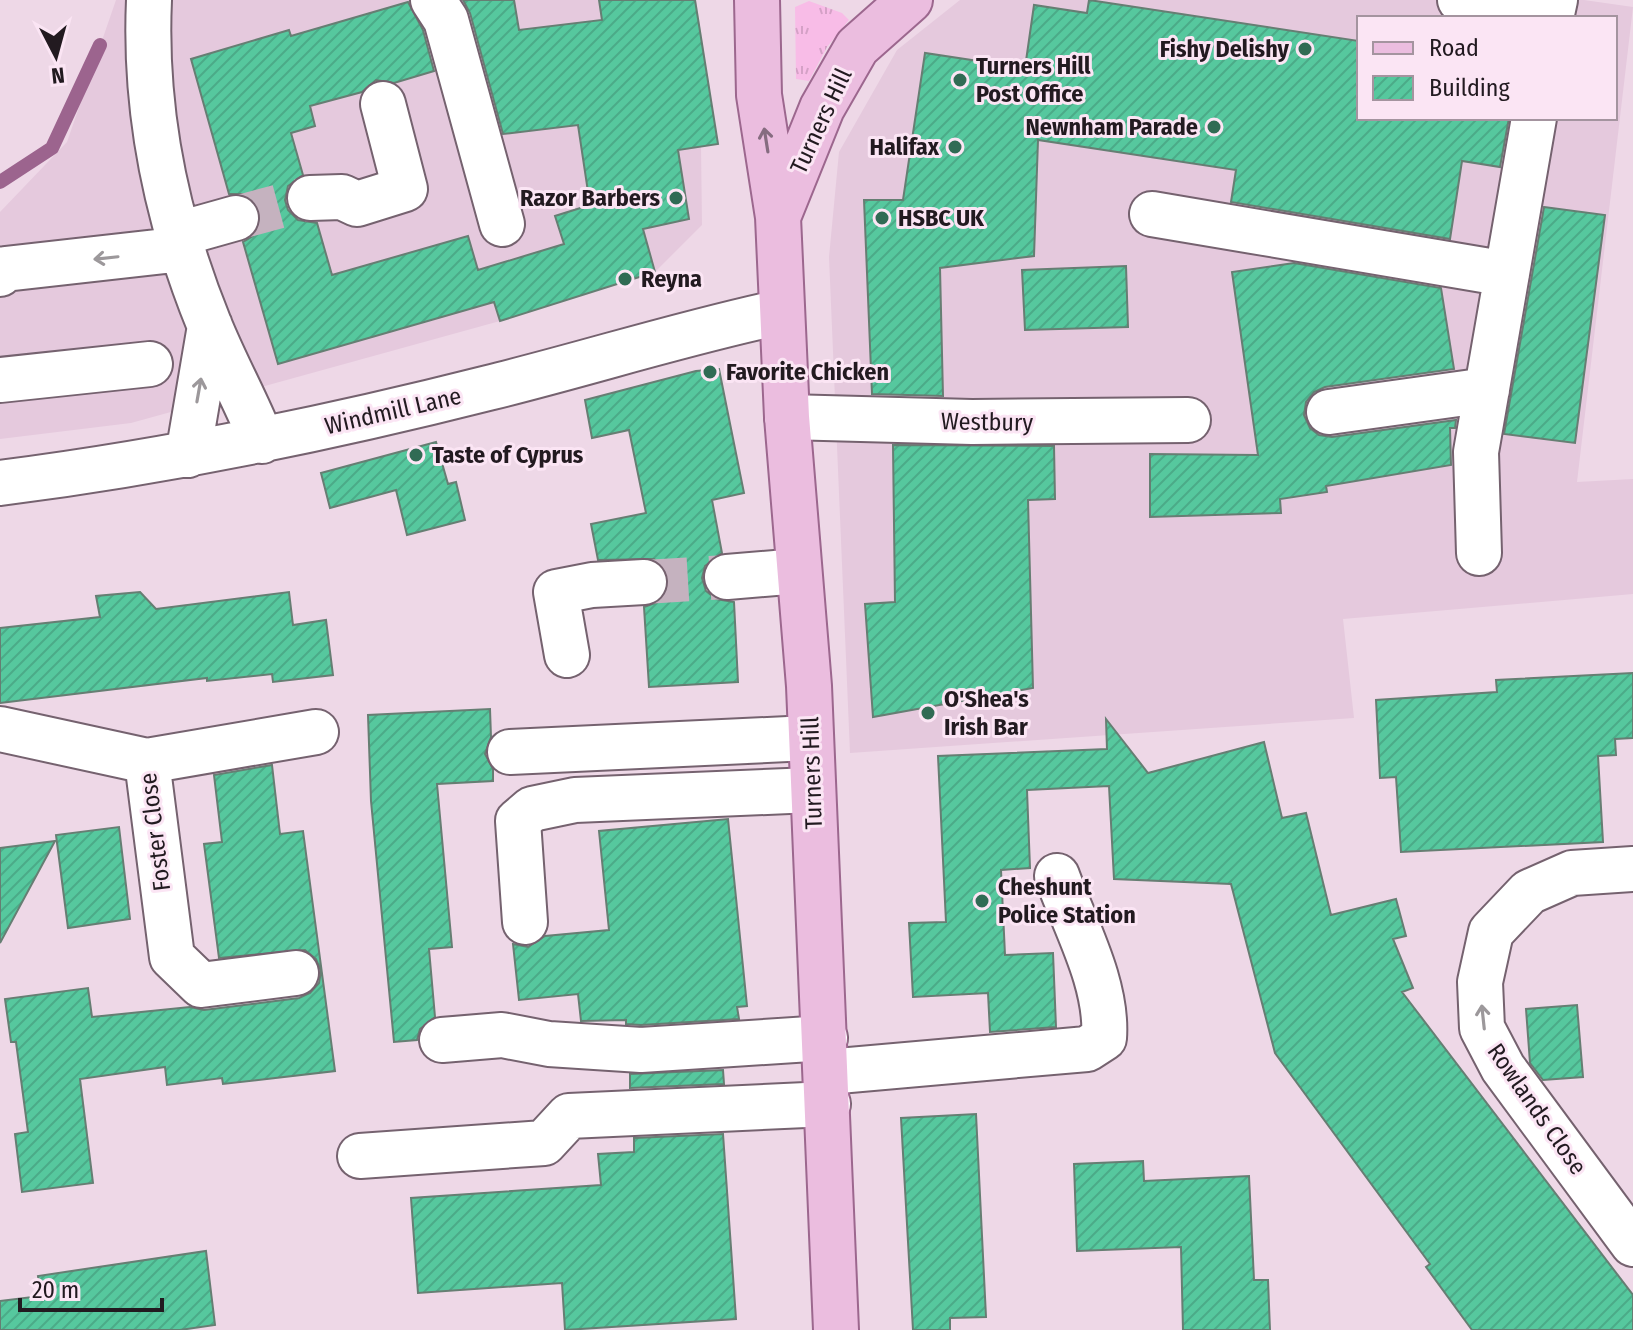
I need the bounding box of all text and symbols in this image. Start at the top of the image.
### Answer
north arrow [16,16,96,96]
legend [1357,16,1617,120]
text: Road [1429,34,1479,62]
place label: Fishy Delishy [1160,35,1290,63]
marker: Fishy Delishy [1296,40,1314,58]
place label: Turners Hill Post Office [976,52,1091,108]
text: N [50,61,66,90]
street label: Turners Hill [784,64,858,178]
marker: Turners Hill Post Office [951,71,969,89]
text: Building [1429,74,1511,102]
place label: Newnham Parade [1025,113,1198,141]
marker: Newnham Parade [1205,118,1223,136]
one-way arrow [758,127,773,153]
place label: Halifax [870,133,940,161]
marker: Halifax [946,138,964,156]
place label: Razor Barbers [520,184,660,212]
marker: Razor Barbers [667,189,685,207]
place label: HSBC UK [898,204,985,232]
marker: HSBC UK [873,209,891,227]
one-way arrow [93,250,120,265]
place label: Reyna [641,265,702,293]
marker: Reyna [616,270,634,288]
place label: Favorite Chicken [726,358,889,386]
marker: Favorite Chicken [701,363,719,381]
one-way arrow [192,378,207,403]
street label: Windmill Lane [322,382,464,440]
street label: Westbury [941,407,1034,437]
place label: Taste of Cyprus [432,441,584,469]
marker: Taste of Cyprus [407,446,425,464]
place label: O'Shea's Irish Bar [944,685,1029,741]
marker: O'Shea's Irish Bar [919,704,937,722]
street label: Turners Hill [796,716,828,830]
street label: Foster Close [134,771,176,893]
place label: Cheshunt Police Station [998,873,1136,929]
marker: Cheshunt Police Station [973,892,991,910]
one-way arrow [1475,1005,1490,1031]
street label: Rowlands Close [1482,1038,1592,1180]
scale bar [20,1262,162,1312]
text: 20 m [32,1276,79,1304]

